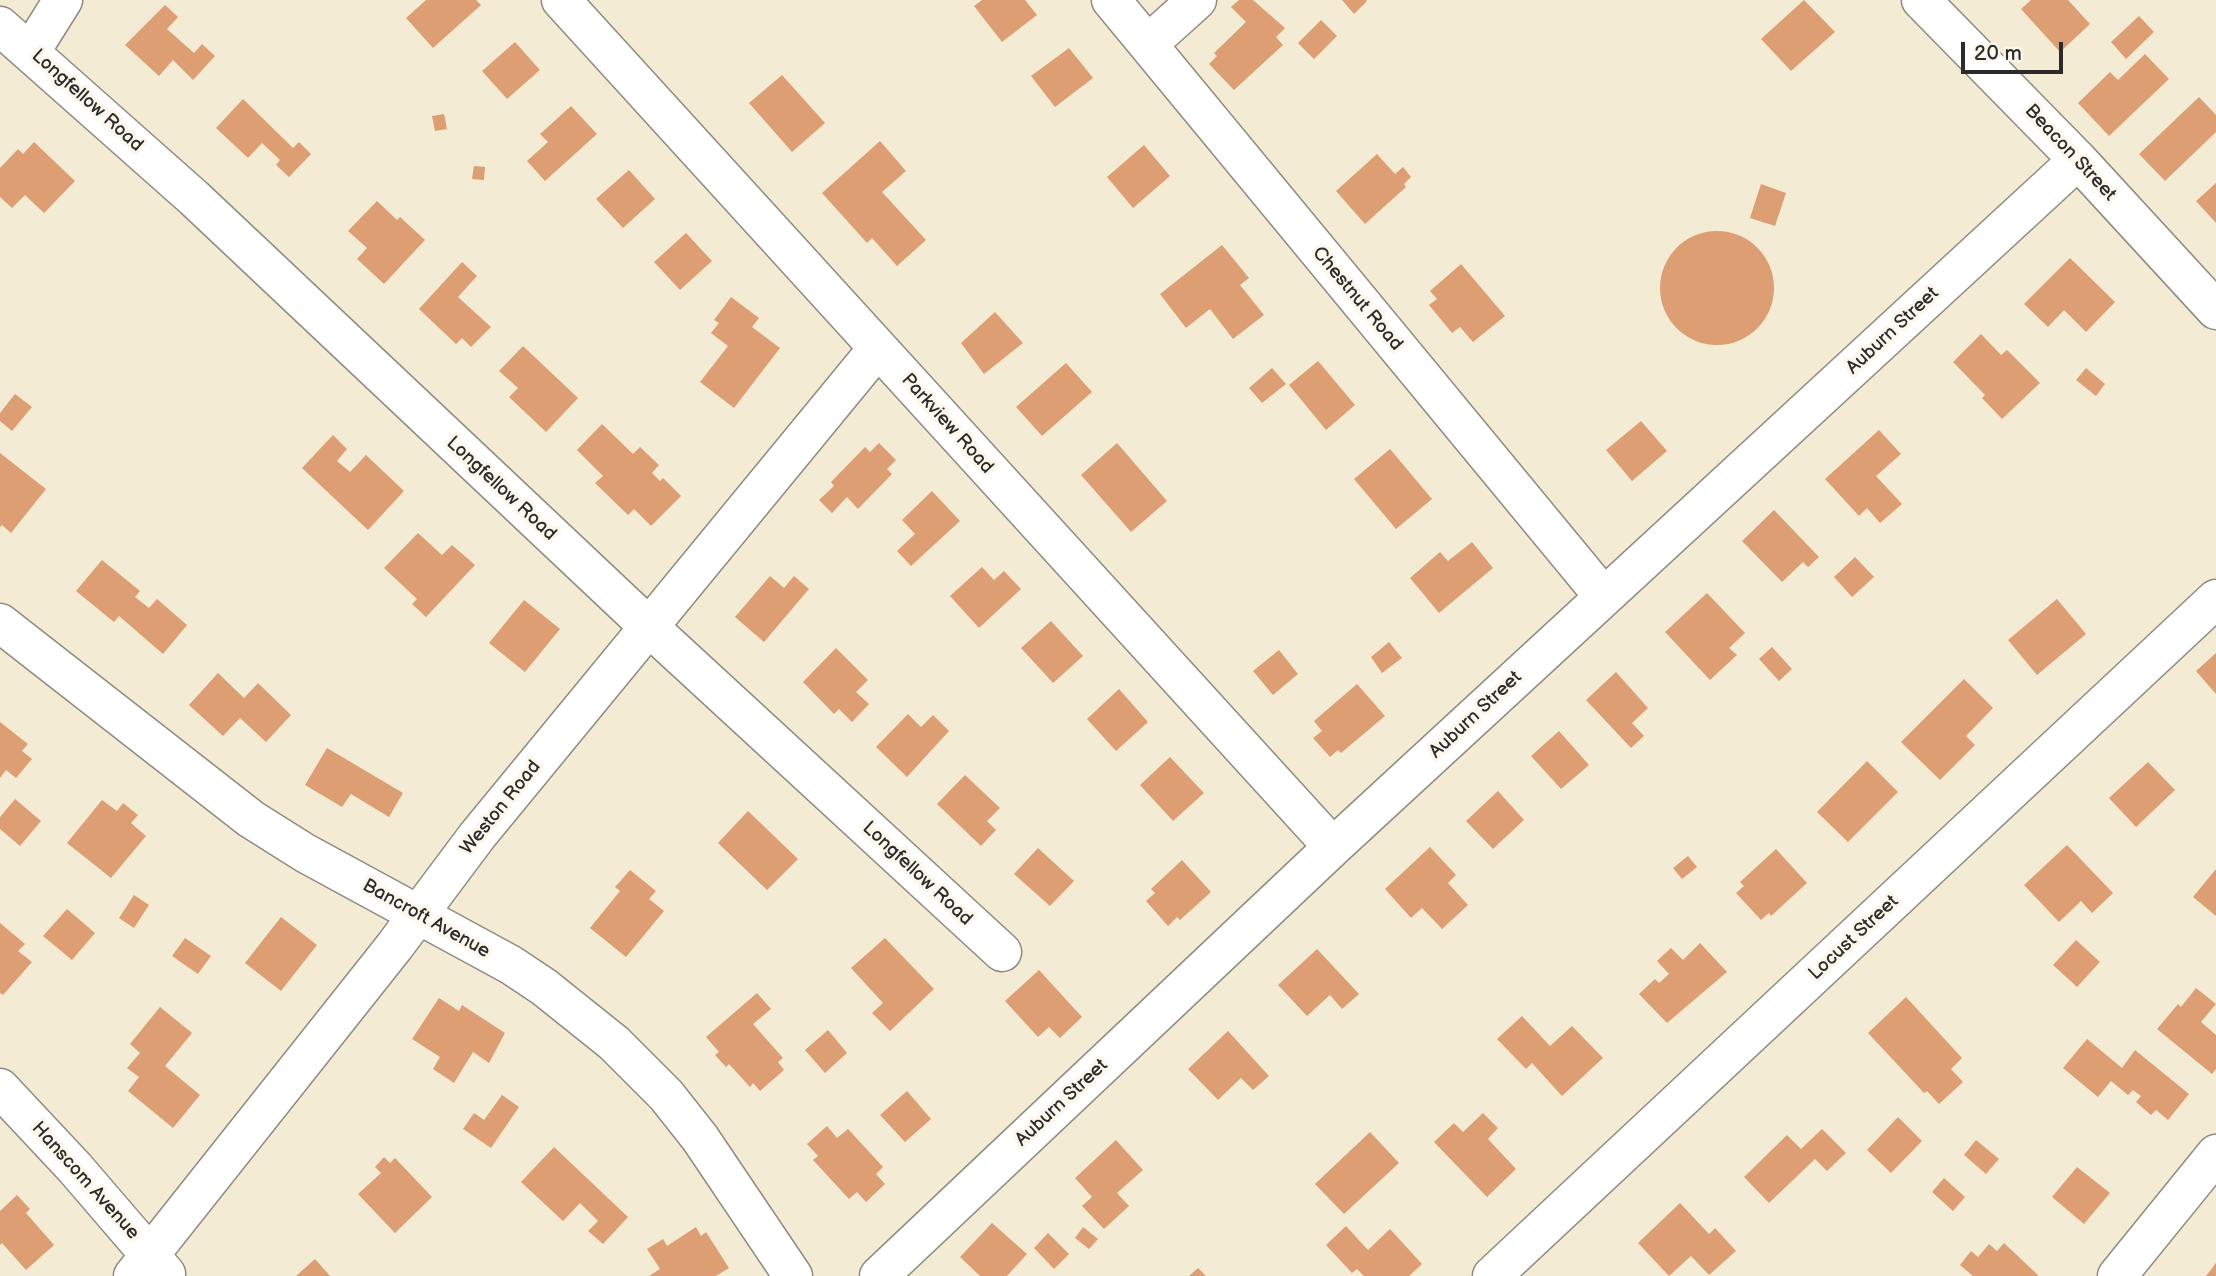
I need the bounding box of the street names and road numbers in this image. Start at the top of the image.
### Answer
street label: Longfellow Road [27,45,147,157]
street label: Beacon Street [2019,100,2121,206]
street label: Chestnut Road [1307,242,1407,356]
street label: Auburn Street [1842,282,1944,380]
street label: Parkview Road [896,369,998,479]
street label: Longfellow Road [441,432,561,546]
street label: Auburn Street [1425,666,1527,764]
street label: Weston Road [456,756,546,860]
street label: Longfellow Road [857,817,977,931]
street label: Bancroft Avenue [358,875,494,963]
street label: Locust Street [1804,891,1904,985]
street label: Auburn Street [1011,1054,1113,1152]
street label: Hanscom Avenue [26,1118,144,1244]

